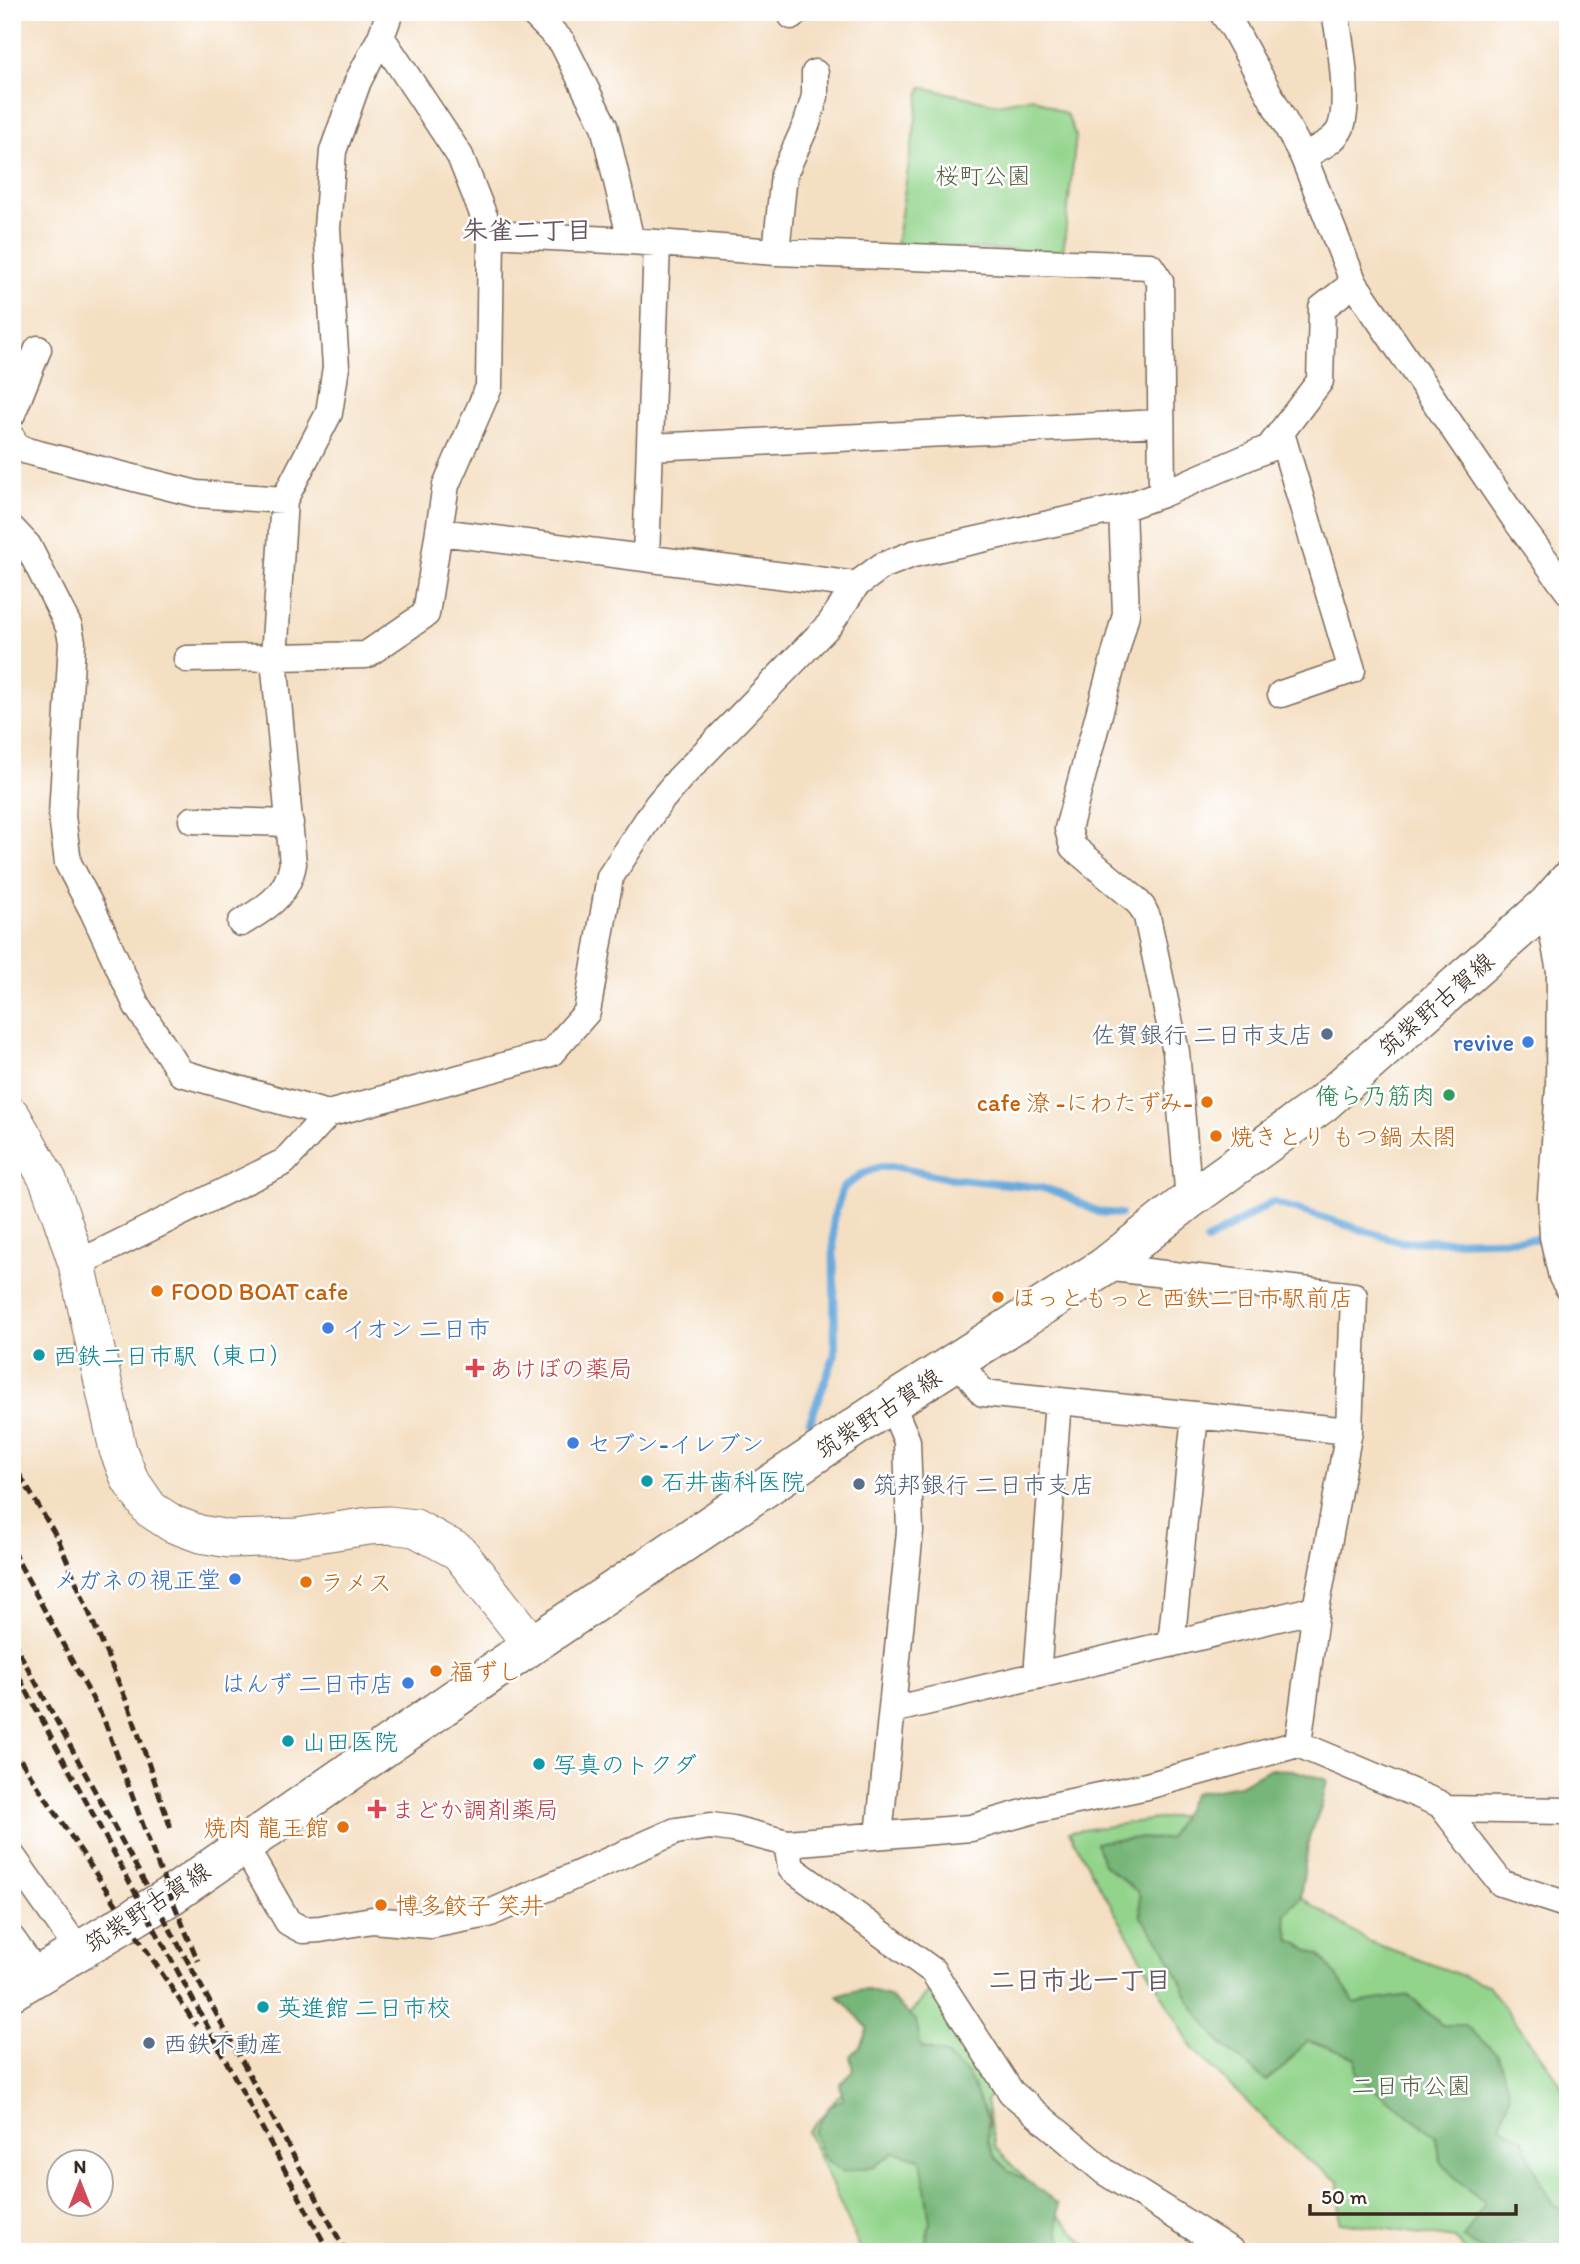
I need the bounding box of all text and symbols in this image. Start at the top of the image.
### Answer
park label: 桜町公園 [935,161,1031,190]
district label: 朱雀二丁目 [462,214,592,246]
street label: 筑紫野古賀線 [1372,946,1500,1062]
place label: 佐賀銀行 二日市支店 [1092,1020,1313,1049]
marker: 佐賀銀行 二日市支店 [1319,1026,1335,1042]
place label: revive [1453,1028,1514,1057]
marker: revive [1520,1034,1536,1050]
place label: 俺ら乃筋肉 [1315,1081,1435,1110]
marker: 俺ら乃筋肉 [1441,1087,1457,1103]
place label: cafe 潦 -にわたずみ- [977,1088,1193,1117]
marker: cafe 潦 -にわたずみ- [1199,1094,1215,1110]
place label: 焼きとり もつ鍋 太閤 [1230,1122,1456,1151]
marker: 焼きとり もつ鍋 太閤 [1208,1128,1224,1144]
place label: FOOD BOAT cafe [171,1277,348,1306]
marker: FOOD BOAT cafe [149,1283,165,1299]
place label: ほっともっと 西鉄二日市駅前店 [1012,1283,1353,1312]
marker: ほっともっと 西鉄二日市駅前店 [990,1289,1006,1305]
place label: イオン 二日市 [342,1314,490,1343]
marker: イオン 二日市 [320,1320,336,1336]
place label: 西鉄二日市駅（東口） [53,1341,293,1370]
marker: 西鉄二日市駅（東口） [31,1347,47,1363]
place label: あけぼの薬局 [489,1354,633,1383]
marker: あけぼの薬局 [467,1360,483,1376]
street label: 筑紫野古賀線 [810,1362,946,1464]
place label: セブン-イレブン [587,1429,765,1458]
marker: セブン-イレブン [565,1435,581,1451]
place label: 石井歯科医院 [661,1467,805,1496]
place label: 筑邦銀行 二日市支店 [873,1470,1094,1499]
marker: 石井歯科医院 [639,1473,655,1489]
marker: 筑邦銀行 二日市支店 [851,1476,867,1492]
place label: メガネの視正堂 [53,1565,221,1594]
place label: ラメス [320,1568,392,1597]
marker: メガネの視正堂 [227,1571,243,1587]
marker: ラメス [298,1574,314,1590]
place label: 福ずし [450,1657,522,1686]
marker: 福ずし [428,1663,444,1679]
place label: はんず 二日市店 [222,1669,394,1698]
marker: はんず 二日市店 [400,1675,416,1691]
place label: 山田医院 [302,1727,398,1756]
marker: 山田医院 [280,1733,296,1749]
place label: 写真のトクダ [553,1750,697,1779]
marker: 写真のトクダ [531,1756,547,1772]
place label: まどか調剤薬局 [391,1795,559,1824]
marker: まどか調剤薬局 [369,1801,385,1817]
place label: 焼肉 龍王館 [204,1813,329,1842]
marker: 焼肉 龍王館 [335,1819,351,1835]
street label: 筑紫野古賀線 [79,1856,215,1958]
place label: 博多餃子 笑井 [395,1891,544,1920]
marker: 博多餃子 笑井 [373,1897,389,1913]
district label: 二日市北一丁目 [989,1964,1171,1996]
place label: 英進館 二日市校 [277,1993,450,2022]
marker: 英進館 二日市校 [255,1999,271,2015]
place label: 西鉄不動産 [163,2029,283,2058]
marker: 西鉄不動産 [141,2035,157,2051]
park label: 二日市公園 [1351,2071,1471,2100]
north arrow [46,2148,116,2218]
text: N [74,2155,86,2178]
scale bar [1310,2173,1517,2217]
text: 50 m [1321,2184,1368,2209]

